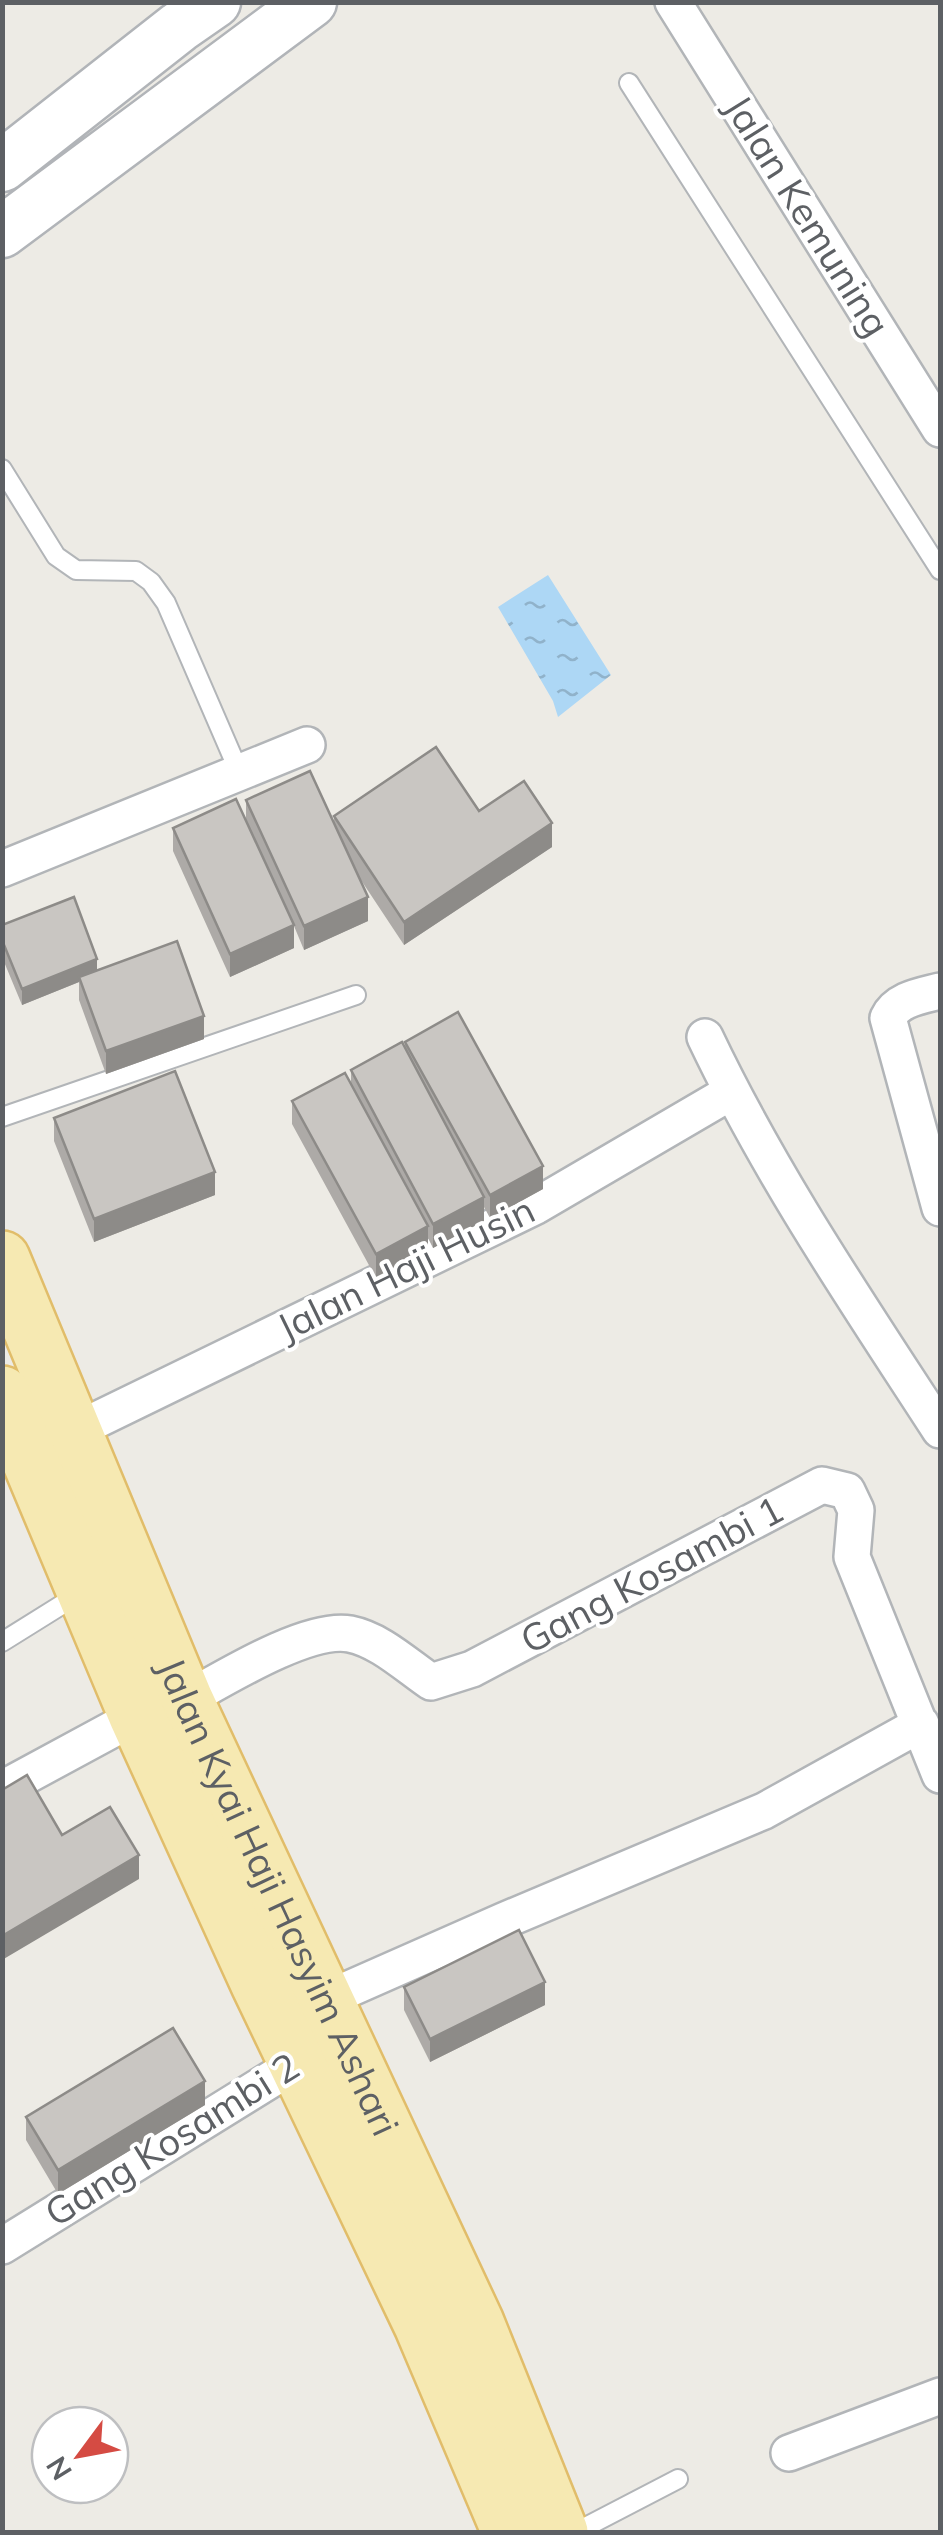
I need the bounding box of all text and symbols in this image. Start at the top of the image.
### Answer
street label: Jalan Kemuning [715,86,901,345]
street label: Jalan Haji Husin [269,1185,542,1351]
street label: Gang Kosambi 1 [512,1485,791,1664]
street label: Jalan Kyai Haji Hasyim Ashari [147,1651,410,2143]
street label: Gang Kosambi 2 [36,2042,307,2237]
north arrow [30,2405,130,2505]
text: N [38,2450,79,2487]

